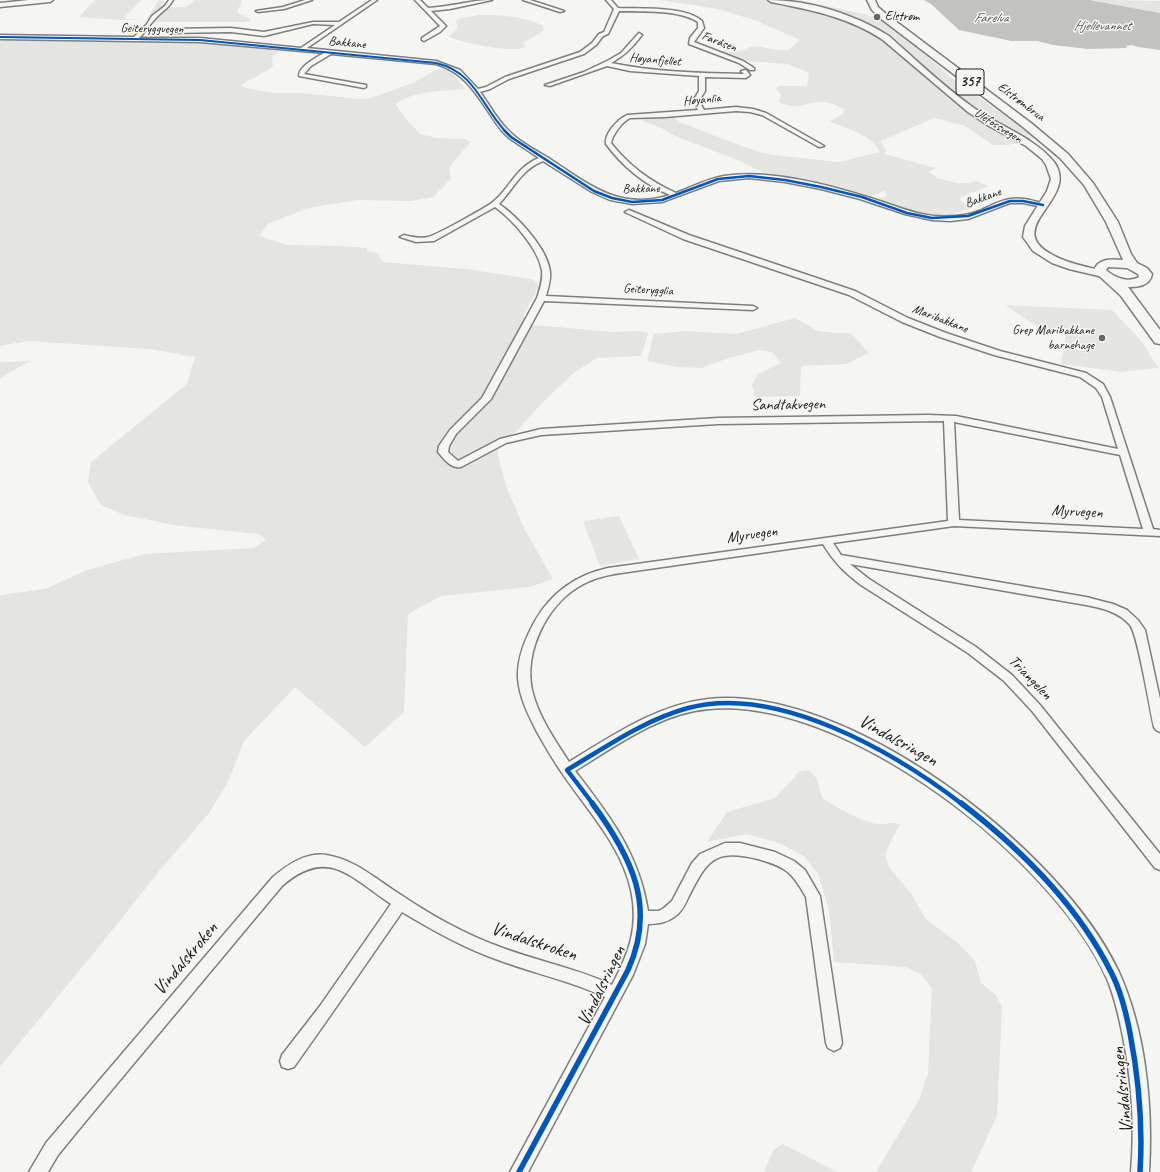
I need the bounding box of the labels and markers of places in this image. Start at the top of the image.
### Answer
place label: Elstrøm [885,9,919,25]
marker: Elstrøm [872,12,882,22]
place label: Grep Maribakkane barnehage [1012,323,1094,354]
marker: Grep Maribakkane barnehage [1097,333,1107,343]

